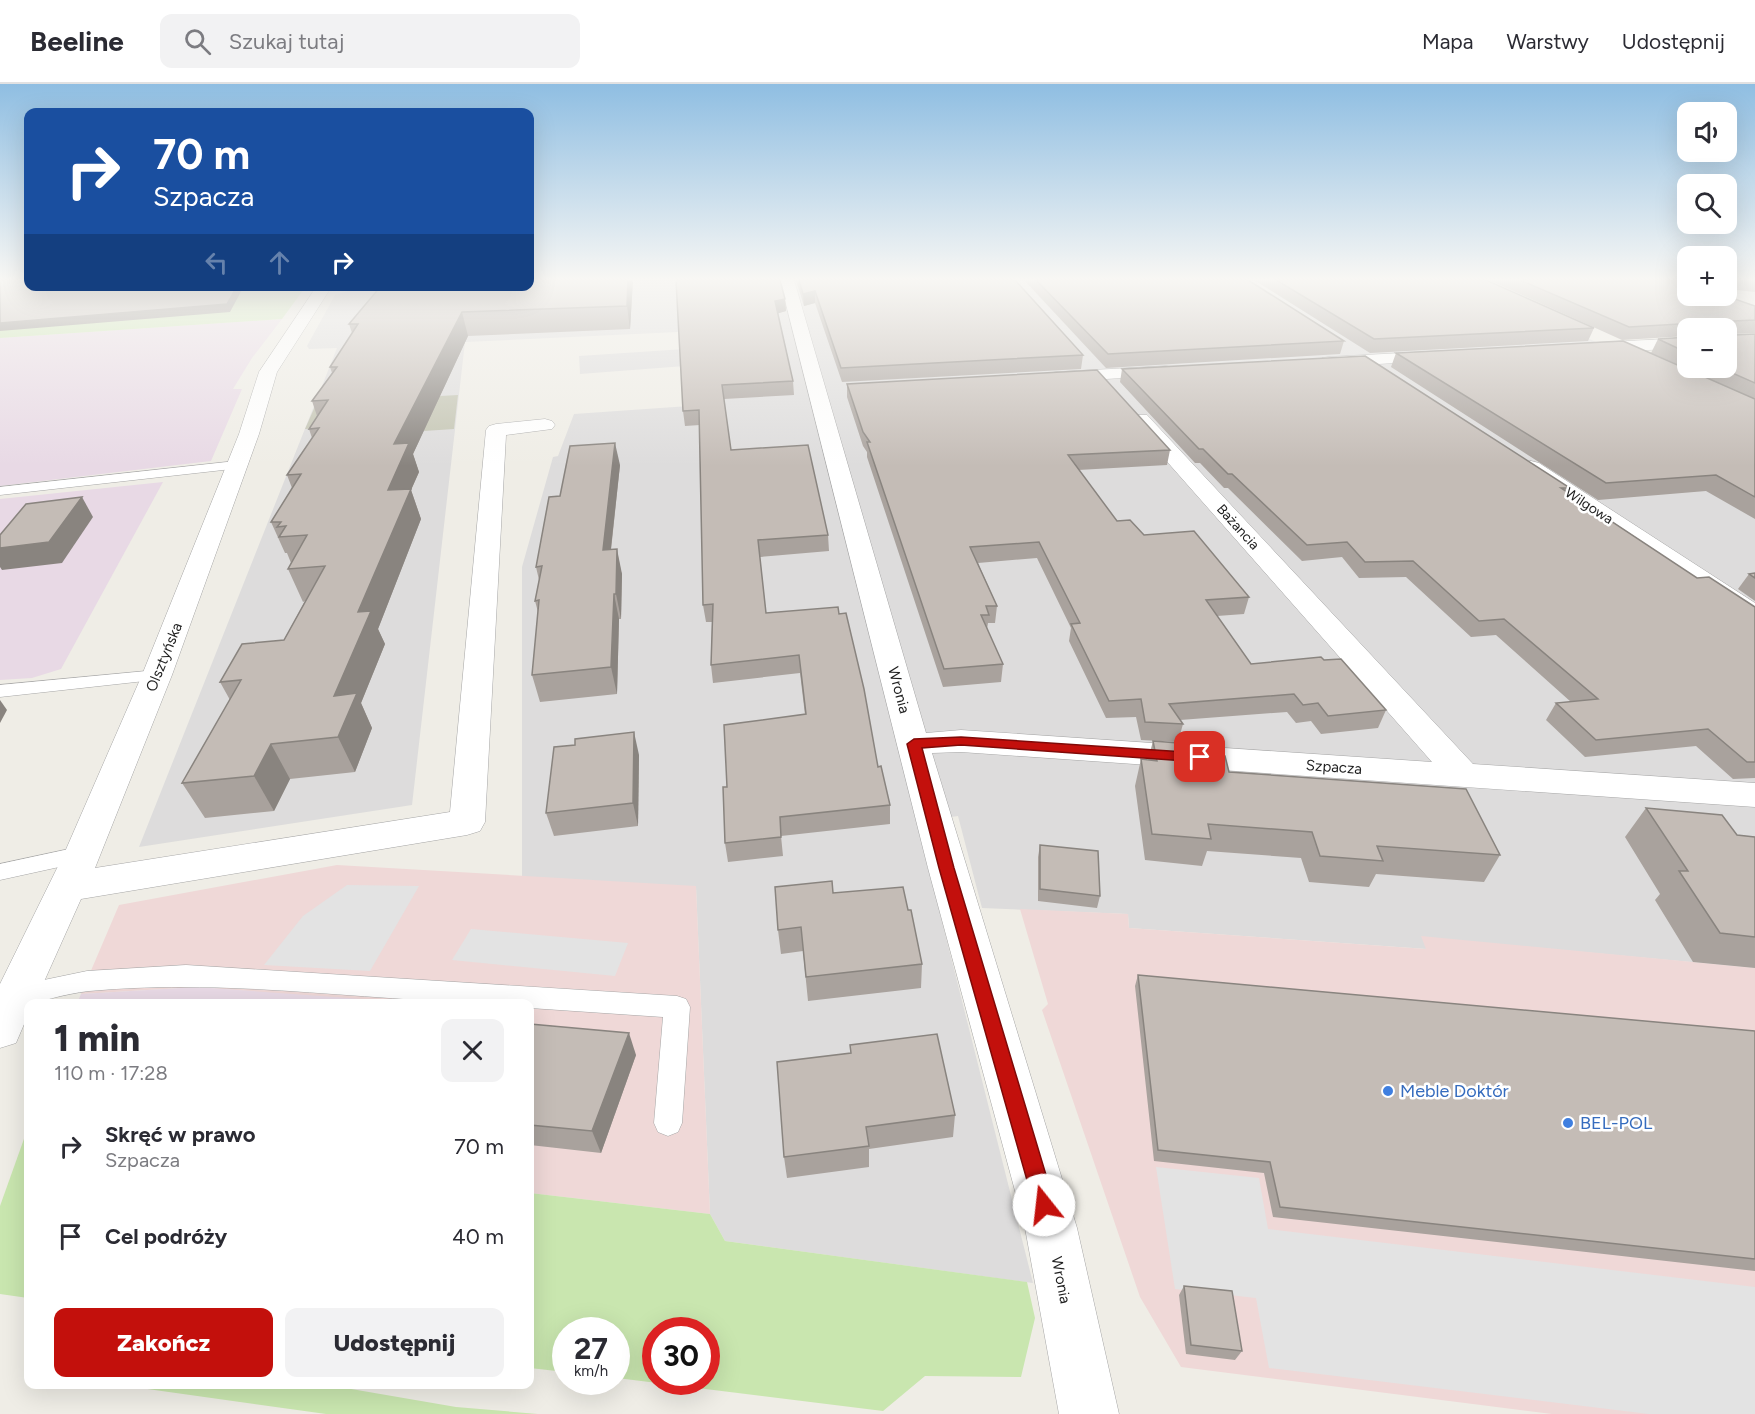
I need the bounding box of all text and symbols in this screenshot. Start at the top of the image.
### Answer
search box [160,14,580,68]
text: Beeline [30,24,124,58]
icon: search [181,25,214,58]
text: Szukaj tutaj [229,28,344,55]
text: Mapa [1422,29,1473,54]
text: Warstwy [1506,29,1589,54]
text: Udostępnij [1622,29,1725,54]
map controls [1677,102,1737,378]
button: sound [1677,102,1737,162]
text: 70 m [153,129,250,180]
icon: right [54,132,132,210]
button: search [1677,174,1737,234]
text: Szpacza [153,180,254,213]
icon: left [200,246,233,279]
icon: ahead [263,246,296,279]
icon: right [326,246,359,279]
button: + [1677,246,1737,306]
button: − [1677,318,1737,378]
street label: Wilgowa [1562,484,1616,528]
street label: Bażancia [1213,501,1263,553]
street label: Olsztyńska [142,620,186,694]
street label: Wronia [884,665,914,715]
pin [1174,731,1225,782]
icon: arrive [1183,740,1216,773]
street label: Szpacza [1305,756,1363,778]
text: 1 min [54,1017,140,1060]
button: close [441,1019,504,1082]
text: 110 m · 17:28 [54,1061,168,1085]
place label: Meble Doktór [1400,1080,1509,1102]
marker: Meble Doktór [1381,1084,1395,1098]
place label: BEL-POL [1580,1112,1653,1134]
marker: BEL-POL [1561,1116,1575,1130]
text: Skręć w prawo [105,1121,255,1148]
icon: right [54,1130,87,1163]
text: 70 m [454,1133,504,1160]
text: Szpacza [105,1148,180,1172]
position arrow [1012,1173,1076,1237]
icon: arrive [54,1220,87,1253]
text: Cel podróży [105,1223,227,1250]
text: 40 m [452,1223,504,1250]
street label: Wronia [1048,1255,1074,1305]
button: Zakończ [54,1308,273,1377]
button: Udostępnij [285,1308,504,1377]
speed limit sign: 30 [642,1317,720,1395]
text: 27 [574,1330,608,1367]
text: km/h [574,1362,608,1380]

